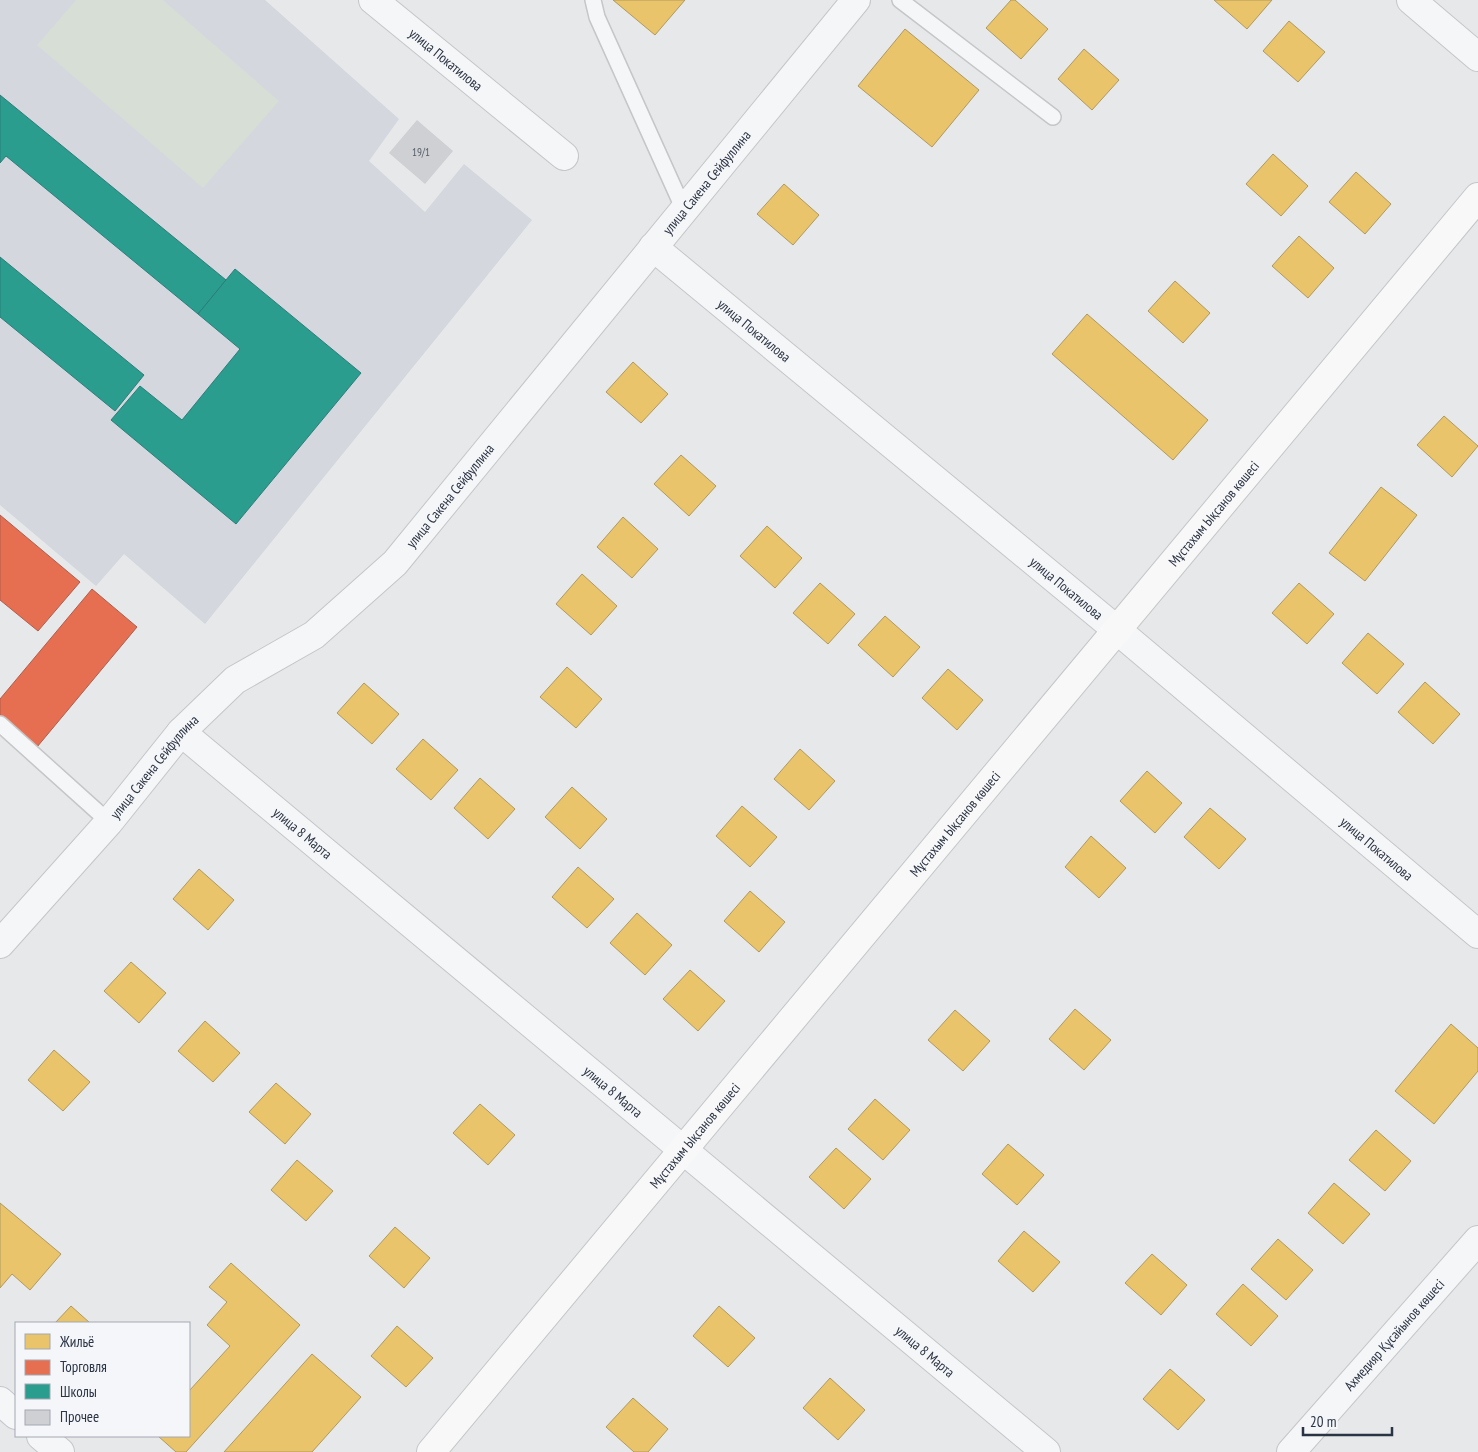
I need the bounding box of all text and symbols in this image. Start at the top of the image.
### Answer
street label: улица Покатилова [405,24,486,95]
street label: улица Сакена Сейфуллина [659,127,755,238]
house number: 19/1 [412,145,430,159]
street label: улица Покатилова [714,295,794,366]
street label: улица Сакена Сейфуллина [402,440,498,552]
street label: Мұстахым Ықсанов көшесі [1165,457,1263,570]
street label: улица Покатилова [1026,553,1107,624]
street label: улица Сакена Сейфуллина [106,711,202,822]
street label: Мұстахым Ықсанов көшесі [906,767,1004,880]
street label: улица 8 Марта [269,803,336,863]
street label: улица Покатилова [1336,813,1417,884]
street label: улица 8 Марта [580,1062,646,1121]
street label: Мұстахым Ықсанов көшесі [646,1079,744,1192]
street label: Ахмедияр Құсайынов көшесі [1340,1275,1448,1395]
street label: улица 8 Марта [892,1321,958,1381]
legend [15,1322,190,1437]
text: Жильё [59,1332,94,1351]
text: Торговля [60,1357,107,1376]
text: Школы [60,1382,97,1401]
scale bar [1303,1404,1392,1436]
text: Прочее [60,1407,99,1426]
text: 20 m [1310,1412,1336,1431]

